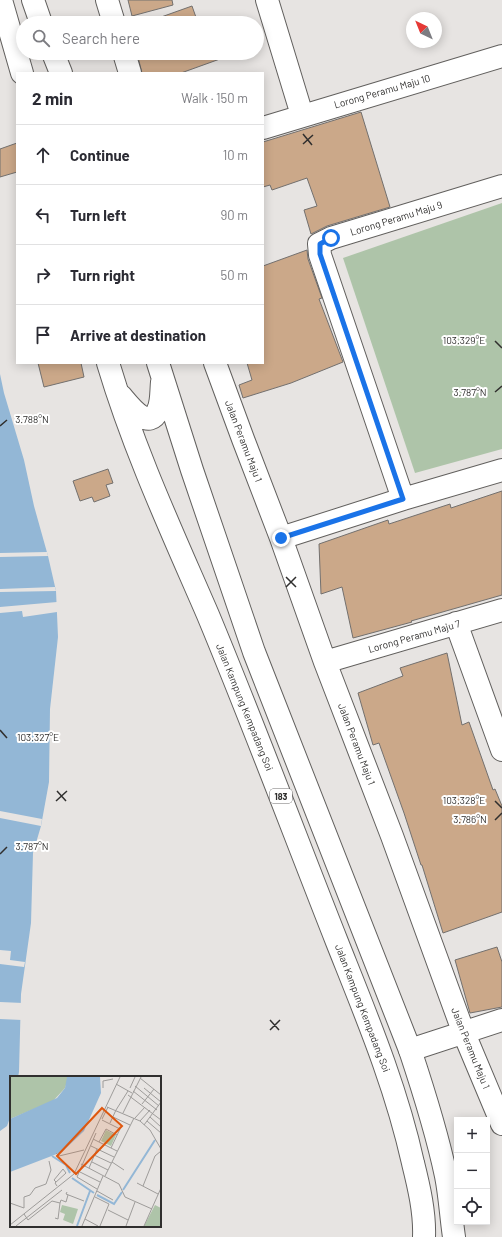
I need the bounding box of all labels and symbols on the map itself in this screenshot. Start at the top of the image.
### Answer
north arrow [406,12,442,48]
street label: Lorong Peramu Maju 10 [332,72,432,110]
street label: Lorong Peramu Maju 9 [349,198,443,238]
route start [322,229,340,247]
text: 103.329°E [443,334,485,346]
text: 3.787°N [453,386,487,398]
street label: Jalan Peramu Maju 1 [223,398,265,484]
text: 3.788°N [15,413,49,425]
route end [272,529,290,547]
street label: Lorong Peramu Maju 7 [367,617,462,655]
street label: Jalan Kampung Kempadang Soi [214,642,276,772]
street label: Jalan Peramu Maju 1 [336,701,378,787]
text: 103.327°E [17,731,59,743]
road number: 183 [270,789,292,803]
text: 103.328°E [443,794,485,806]
text: 3.786°N [453,813,487,825]
text: 3.787°N [15,840,49,852]
street label: Jalan Kampung Kempadang Soi [333,942,393,1074]
street label: Jalan Peramu Maju 1 [449,1006,493,1090]
inset map [10,1076,161,1227]

